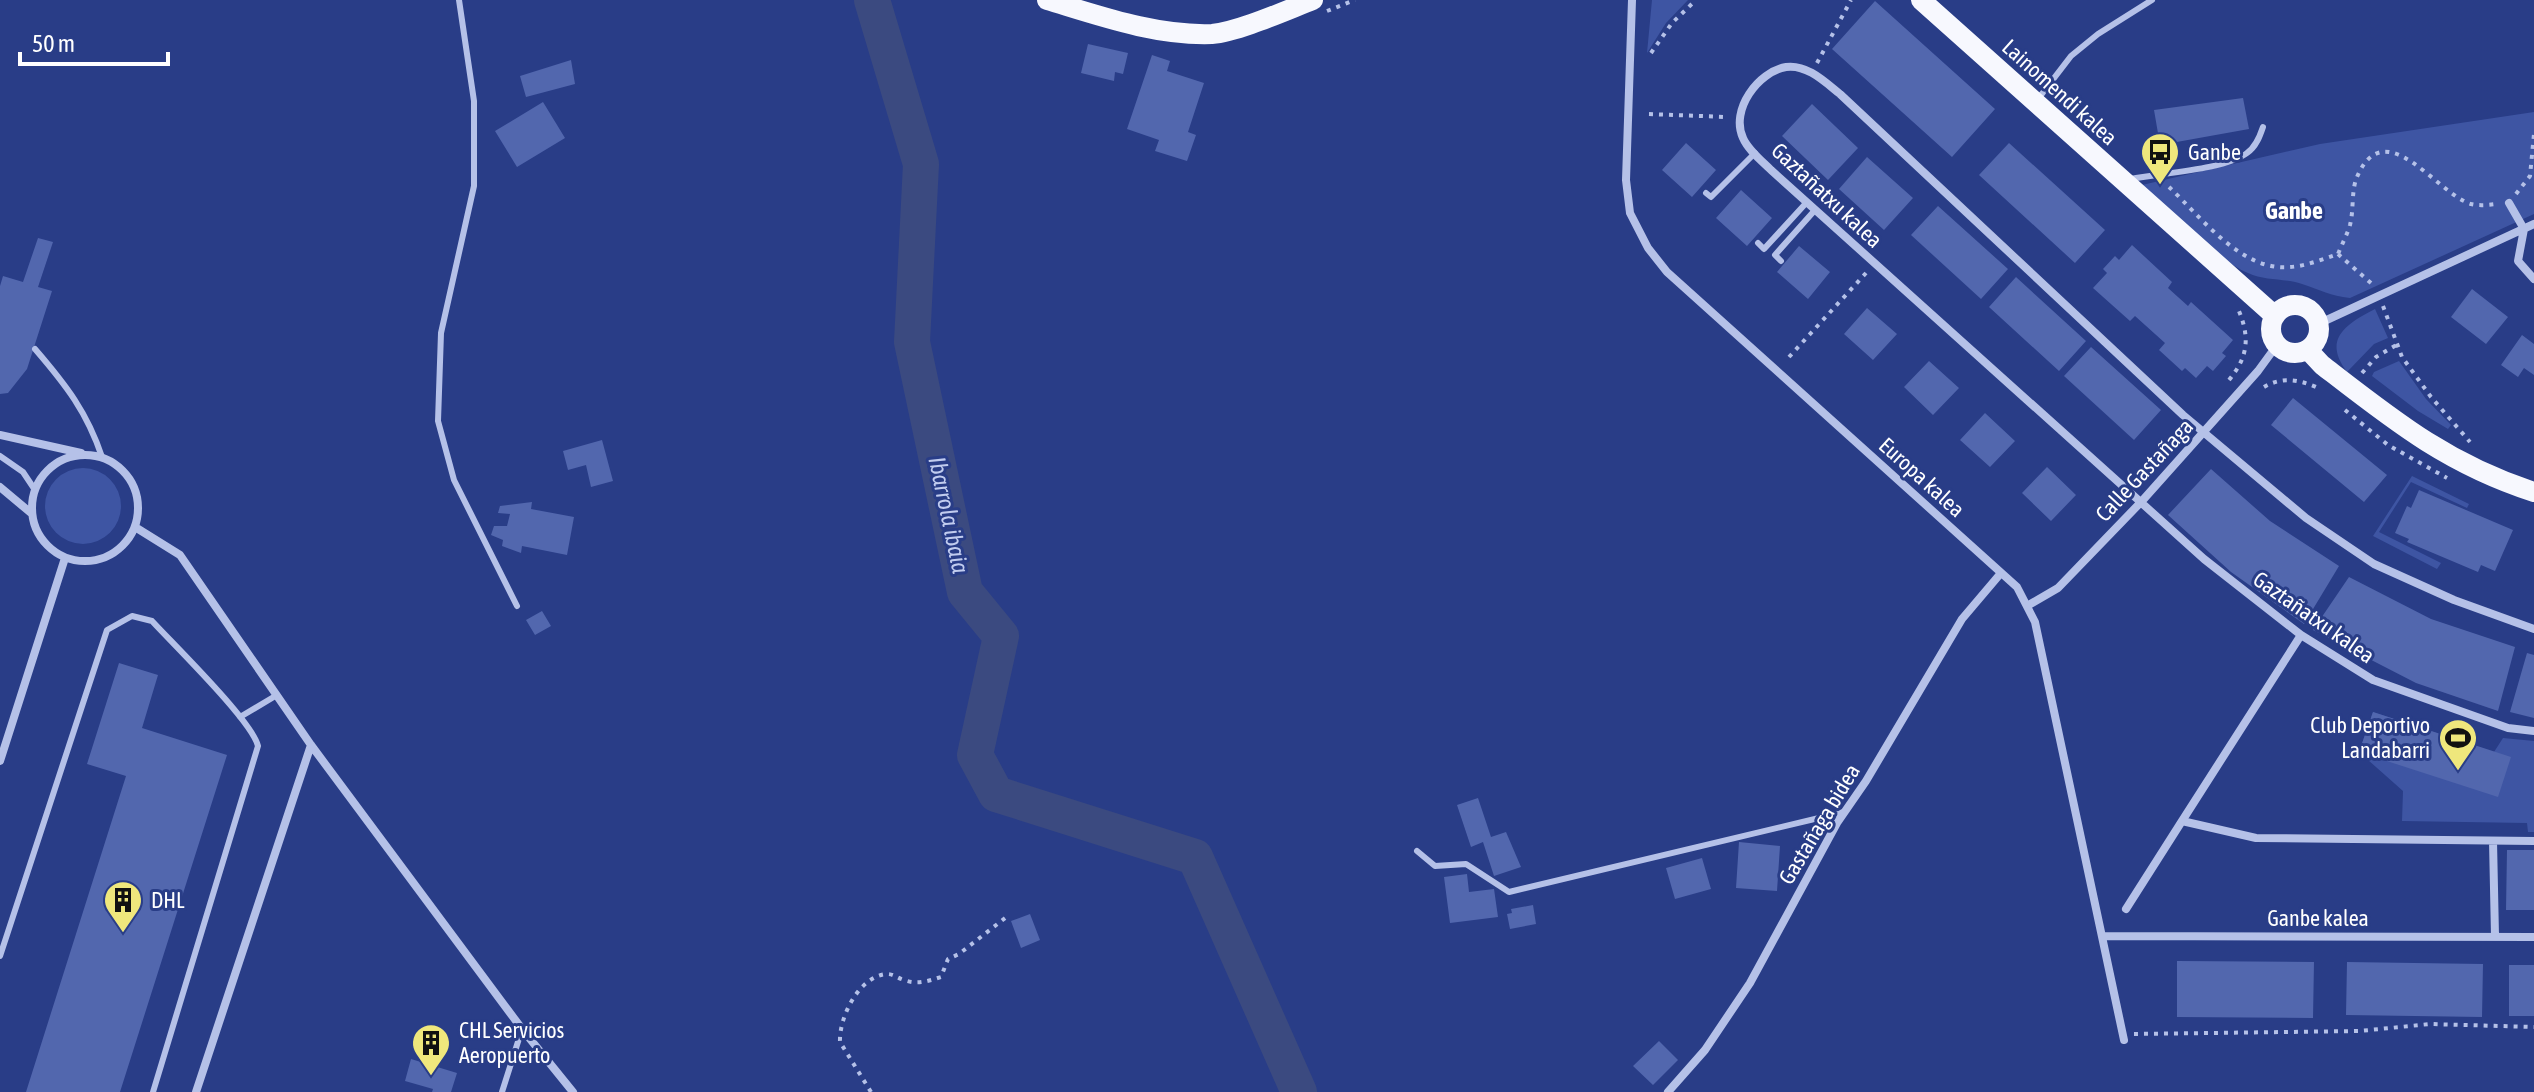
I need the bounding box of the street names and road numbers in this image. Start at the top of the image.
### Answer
street label: Lainomendi kalea [1997,34,2123,150]
street label: Gaztañatxu kalea [1766,137,1888,253]
street label: Calle Gastañaga [2090,413,2198,527]
street label: Europa kalea [1874,432,1970,522]
street label: Gaztañatxu kalea [2248,566,2380,668]
street label: Gastañaga bidea [1773,759,1865,889]
street label: Ganbe kalea [2267,905,2369,931]

